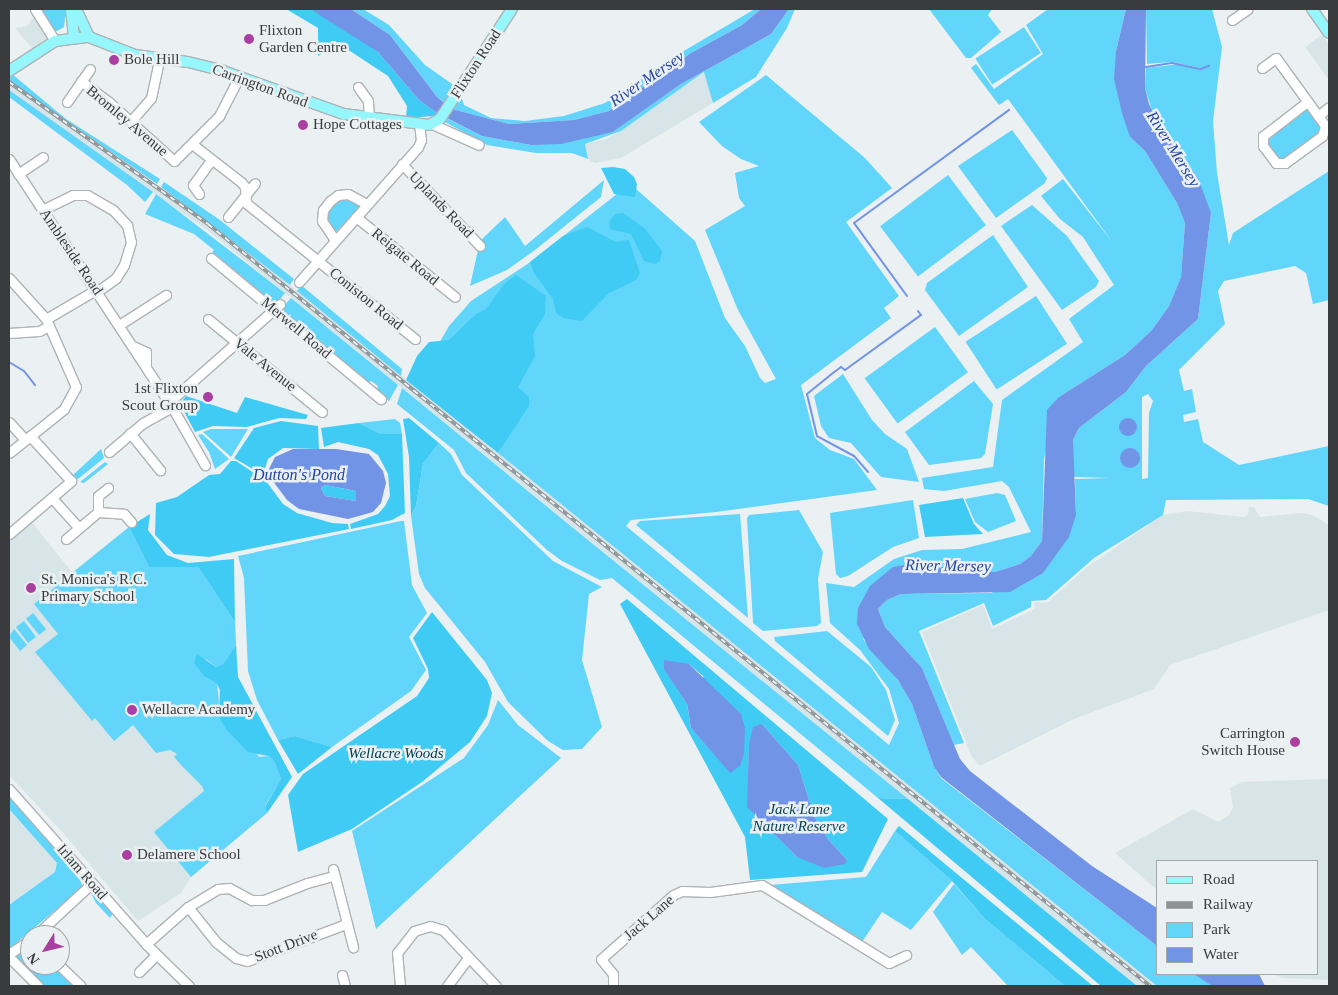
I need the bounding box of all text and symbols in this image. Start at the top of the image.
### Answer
place label: Flixton Garden Centre [259,21,347,56]
street label: Flixton Road [447,26,505,102]
marker: Flixton Garden Centre [243,33,255,45]
water label: River Mersey [606,47,688,111]
place label: Bole Hill [124,51,179,69]
marker: Bole Hill [108,54,120,66]
street label: Carrington Road [210,60,310,112]
street label: Bromley Avenue [82,81,172,161]
water label: River Mersey [1142,108,1204,190]
place label: Hope Cottages [313,116,402,134]
marker: Hope Cottages [297,119,309,131]
street label: Uplands Road [405,168,477,242]
street label: Ambleside Road [35,205,107,299]
street label: Reigate Road [368,224,442,290]
street label: Coniston Road [326,264,406,334]
street label: Merwell Road [257,293,335,363]
street label: Vale Avenue [230,334,300,396]
place label: 1st Flixton Scout Group [122,379,198,414]
marker: 1st Flixton Scout Group [202,391,214,403]
water label: Dutton's Pond [253,465,345,485]
water label: River Mersey [905,556,991,576]
place label: St. Monica's R.C. Primary School [41,570,147,605]
marker: St. Monica's R.C. Primary School [25,582,37,594]
place label: Wellacre Academy [142,701,256,719]
marker: Wellacre Academy [126,704,138,716]
place label: Carrington Switch House [1201,724,1285,759]
marker: Carrington Switch House [1289,736,1301,748]
park label: Wellacre Woods [348,745,444,763]
park label: Jack Lane Nature Reserve [753,800,845,835]
street label: Irlam Road [53,840,111,904]
place label: Delamere School [137,846,241,864]
marker: Delamere School [121,849,133,861]
legend [1156,860,1318,975]
text: Road [1203,871,1235,887]
street label: Jack Lane [620,891,678,945]
text: Railway [1203,896,1253,912]
text: Park [1203,921,1231,937]
north arrow [20,925,70,975]
street label: Stott Drive [252,926,320,966]
text: Water [1203,946,1238,962]
text: N [24,950,42,967]

